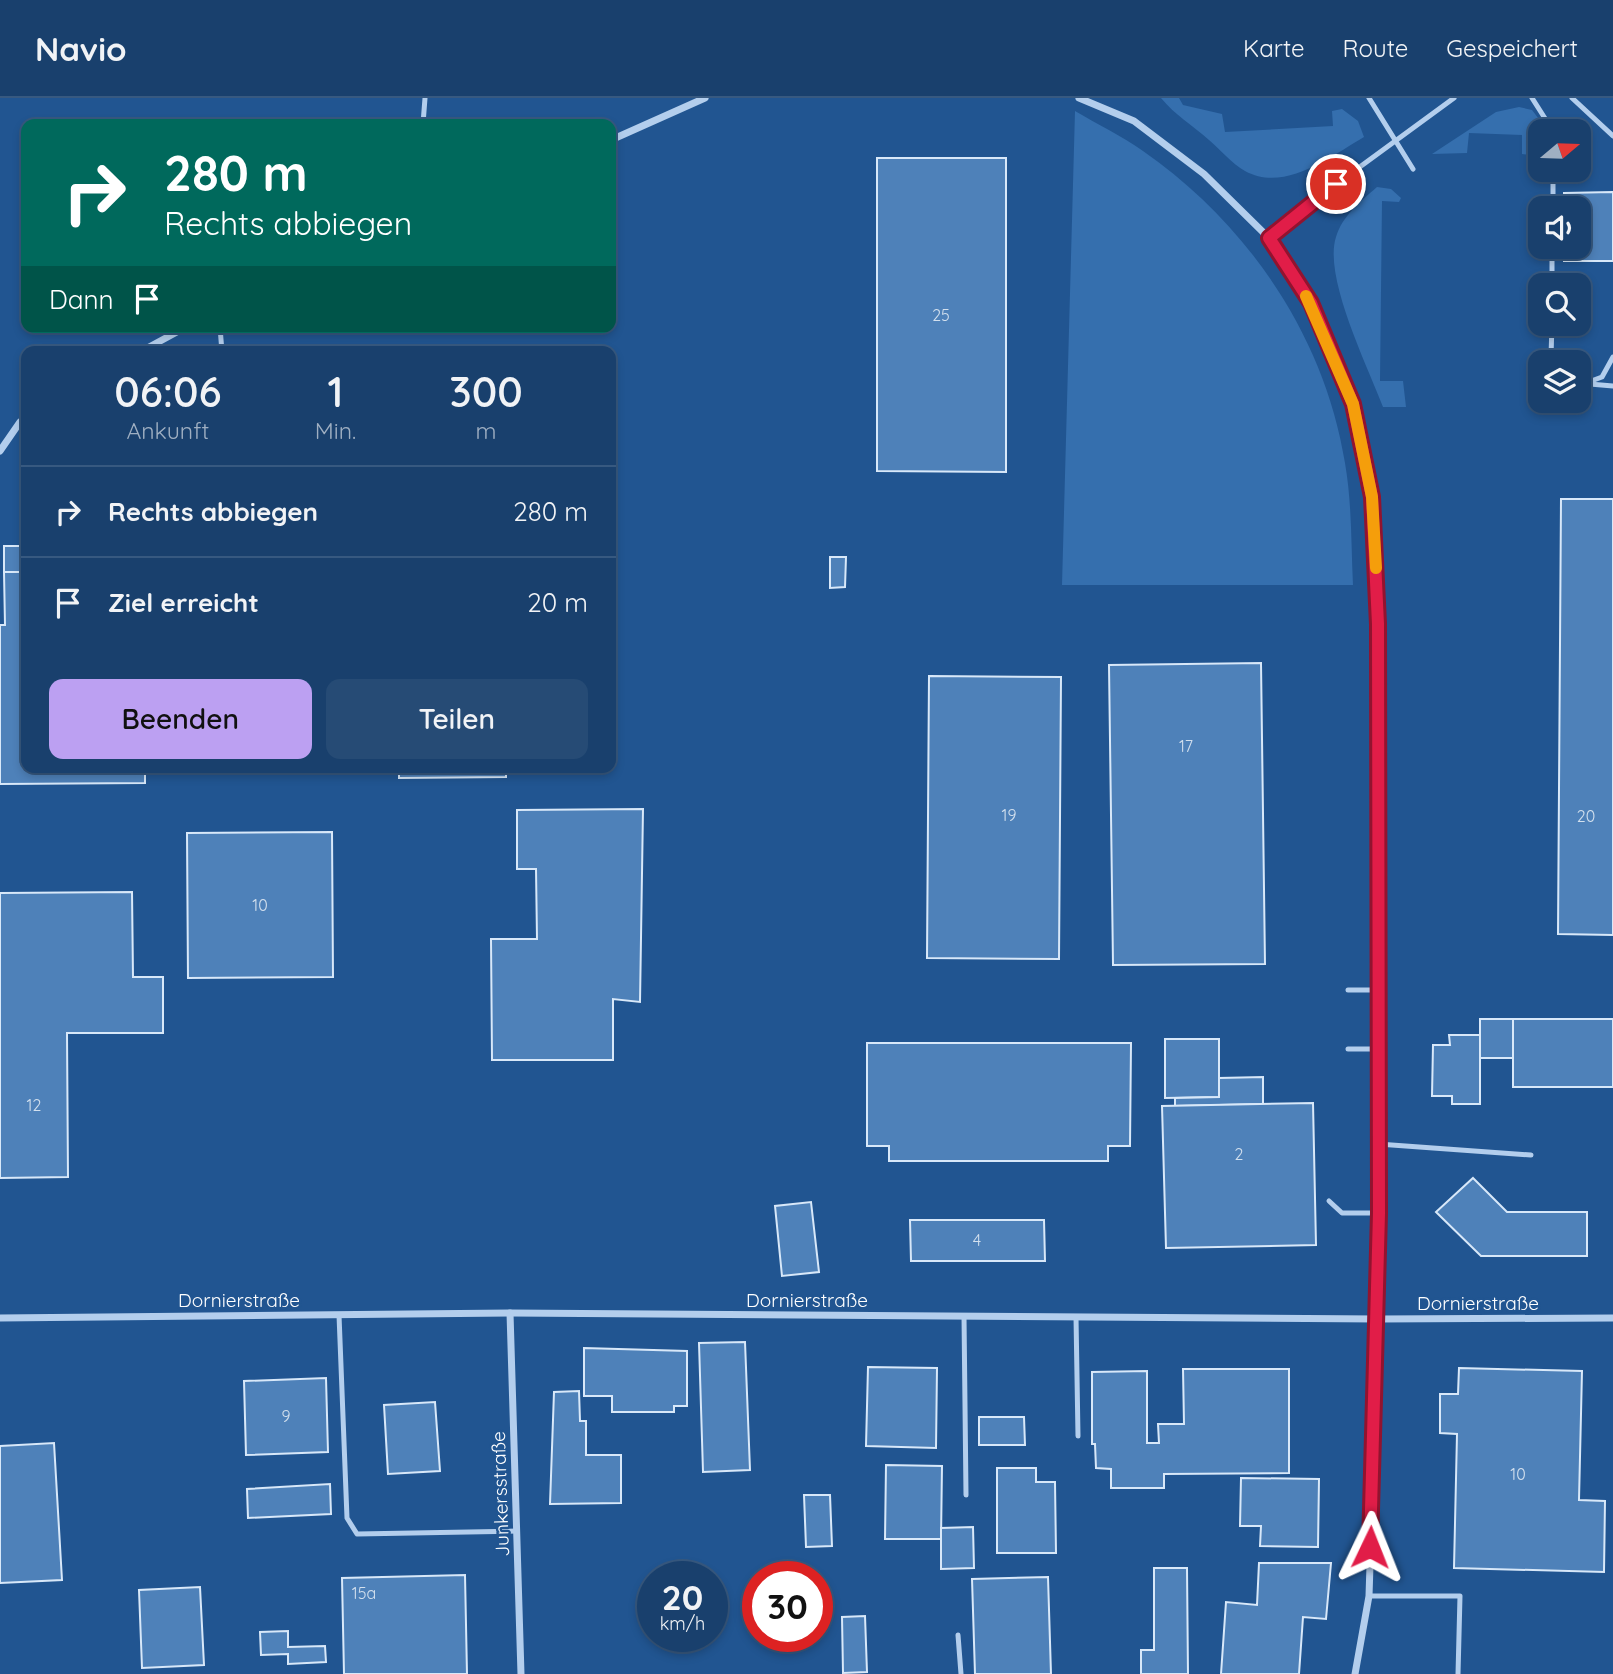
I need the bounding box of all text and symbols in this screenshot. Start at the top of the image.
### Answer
text: Navio [35,28,127,69]
text: Karte [1243,33,1305,63]
text: Route [1343,33,1408,63]
text: Gespeichert [1446,33,1578,63]
north arrow [1528,119,1591,182]
map controls [1528,119,1591,413]
text: 280 m [164,142,308,203]
icon: right [49,147,140,238]
pin [1306,154,1366,214]
icon: arrive [1317,165,1355,203]
button: sound [1528,196,1591,259]
text: Rechts abbiegen [164,203,412,243]
button: search [1528,273,1591,336]
icon: arrive [128,280,166,318]
text: Dann [49,283,114,316]
house number: 25 [932,305,950,325]
button: layers [1528,350,1591,413]
text: 06:06 [114,365,222,418]
text: 1 [327,365,343,418]
text: 300 [449,365,523,418]
text: Ankunft [126,416,209,445]
text: Min. [315,416,356,445]
text: m [476,416,497,445]
icon: right [49,493,87,531]
text: Rechts abbiegen [108,495,318,528]
text: 280 m [513,495,588,528]
icon: arrive [49,584,87,622]
text: Ziel erreicht [108,586,259,619]
text: 20 m [527,586,588,619]
button: Beenden [49,679,312,759]
button: Teilen [326,679,588,759]
house number: 17 [1179,736,1193,756]
house number: 19 [1002,805,1016,825]
house number: 20 [1577,806,1595,826]
house number: 10 [252,895,268,915]
house number: 12 [27,1095,42,1115]
house number: 2 [1235,1144,1244,1164]
house number: 4 [973,1230,981,1250]
street label: Dornierstraße [178,1288,300,1312]
street label: Dornierstraße [746,1288,868,1312]
street label: Dornierstraße [1417,1291,1539,1315]
house number: 9 [282,1406,291,1426]
street label: Junkersstraße [486,1431,514,1557]
house number: 10 [1510,1464,1526,1484]
position arrow [1333,1510,1407,1584]
speed limit sign: 30 [742,1561,833,1652]
text: 20 [662,1575,703,1619]
house number: 15a [352,1583,376,1603]
text: km/h [660,1612,705,1635]

